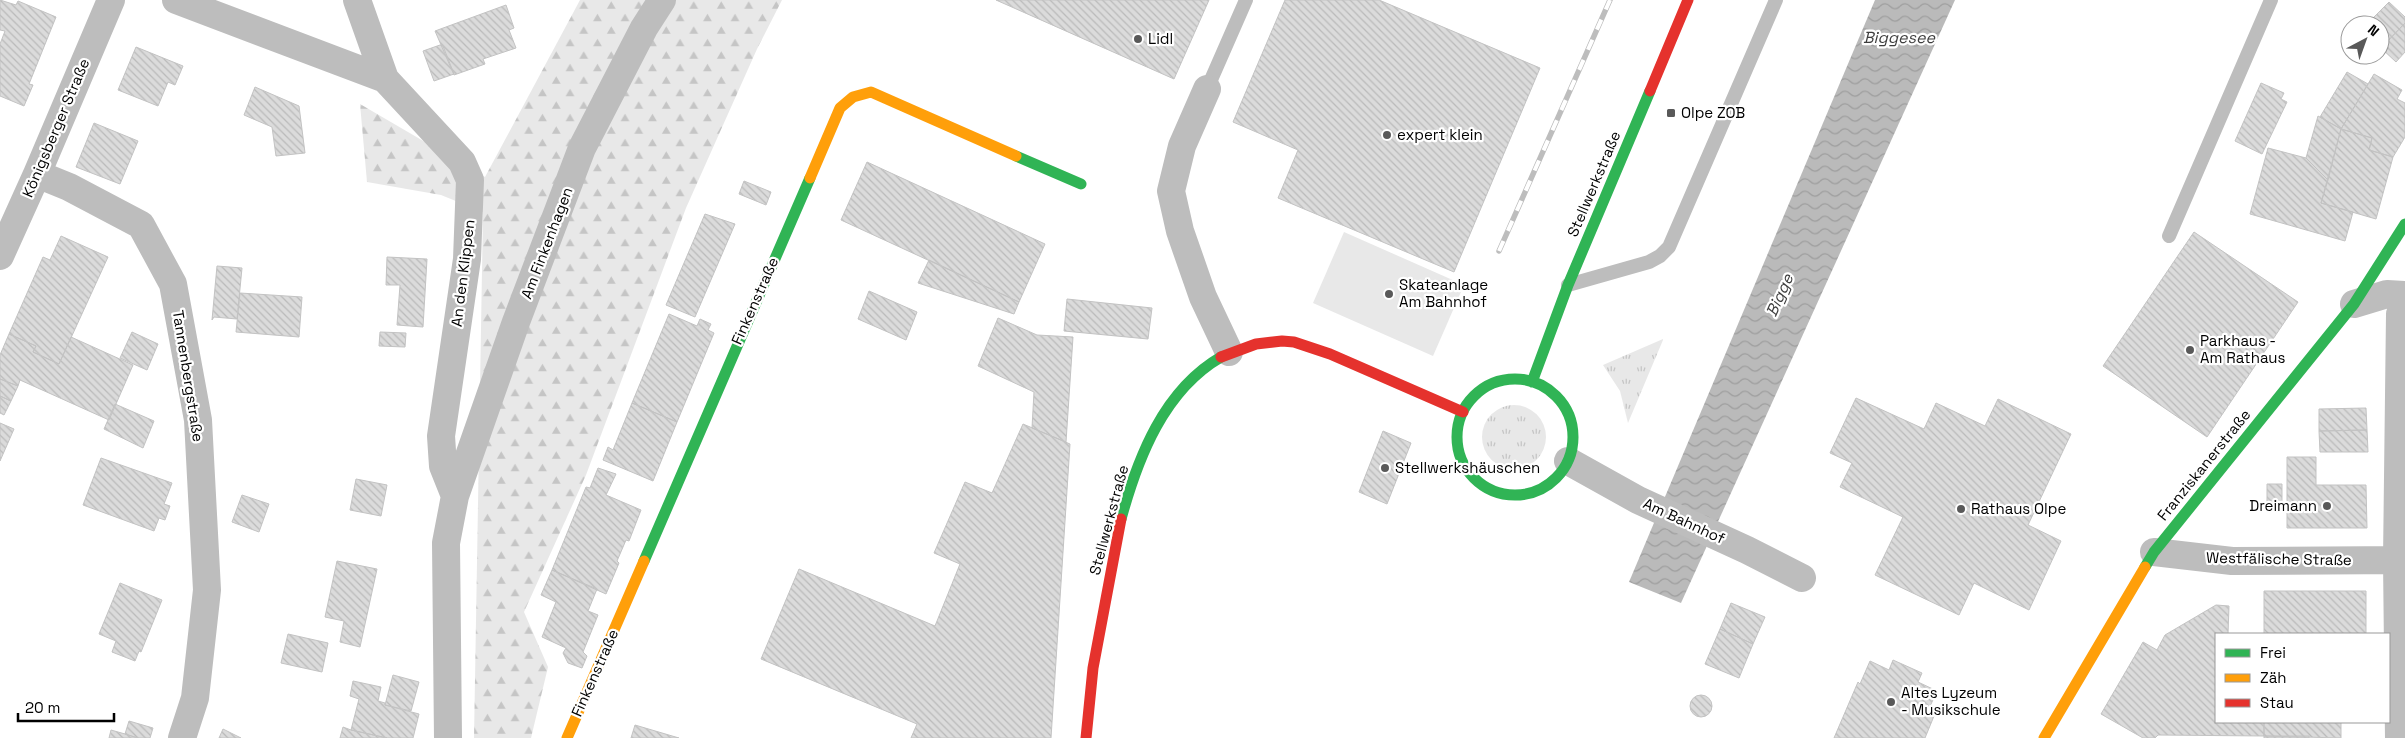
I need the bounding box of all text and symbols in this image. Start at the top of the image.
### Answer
north arrow [2340,15,2390,65]
text: N [2364,20,2383,40]
water label: Biggesee [1863,27,1935,48]
place label: Lidl [1148,29,1173,48]
marker: Lidl [1132,33,1144,45]
street label: Königsberger Straße [18,55,93,200]
place label: Olpe ZOB [1681,103,1745,122]
marker: Olpe ZOB [1665,107,1677,119]
place label: expert klein [1397,125,1483,144]
street label: Stellwerkstraße [1563,128,1624,240]
marker: expert klein [1381,129,1393,141]
street label: Am Finkenhagen [516,184,577,301]
street label: An den Klippen [446,218,479,328]
street label: Finkenstraße [727,254,782,347]
water label: Bigge [1761,270,1798,320]
place label: Skateanlage Am Bahnhof [1399,275,1488,311]
marker: Skateanlage Am Bahnhof [1383,288,1395,300]
street label: Tannenbergstraße [169,309,208,443]
place label: Parkhaus - Am Rathaus [2200,331,2286,367]
marker: Parkhaus - Am Rathaus [2184,344,2196,356]
street label: Franziskanerstraße [2153,405,2254,524]
place label: Stellwerkshäuschen [1395,458,1540,477]
marker: Stellwerkshäuschen [1379,462,1391,474]
street label: Stellwerkstraße [1085,463,1132,577]
street label: Am Bahnhof [1640,493,1728,548]
place label: Dreimann [2249,496,2317,515]
place label: Rathaus Olpe [1971,499,2066,518]
marker: Dreimann [2321,500,2333,512]
marker: Rathaus Olpe [1955,503,1967,515]
street label: Westfälische Straße [2206,548,2352,569]
street label: Finkenstraße [567,626,622,719]
legend [2215,633,2390,723]
text: Frei [2260,643,2286,662]
text: Zäh [2260,668,2286,687]
place label: Altes Lyzeum - Musikschule [1901,683,2001,719]
scale bar [18,690,114,722]
text: Stau [2260,693,2294,712]
marker: Altes Lyzeum - Musikschule [1885,696,1897,708]
text: 20 m [25,698,60,717]

